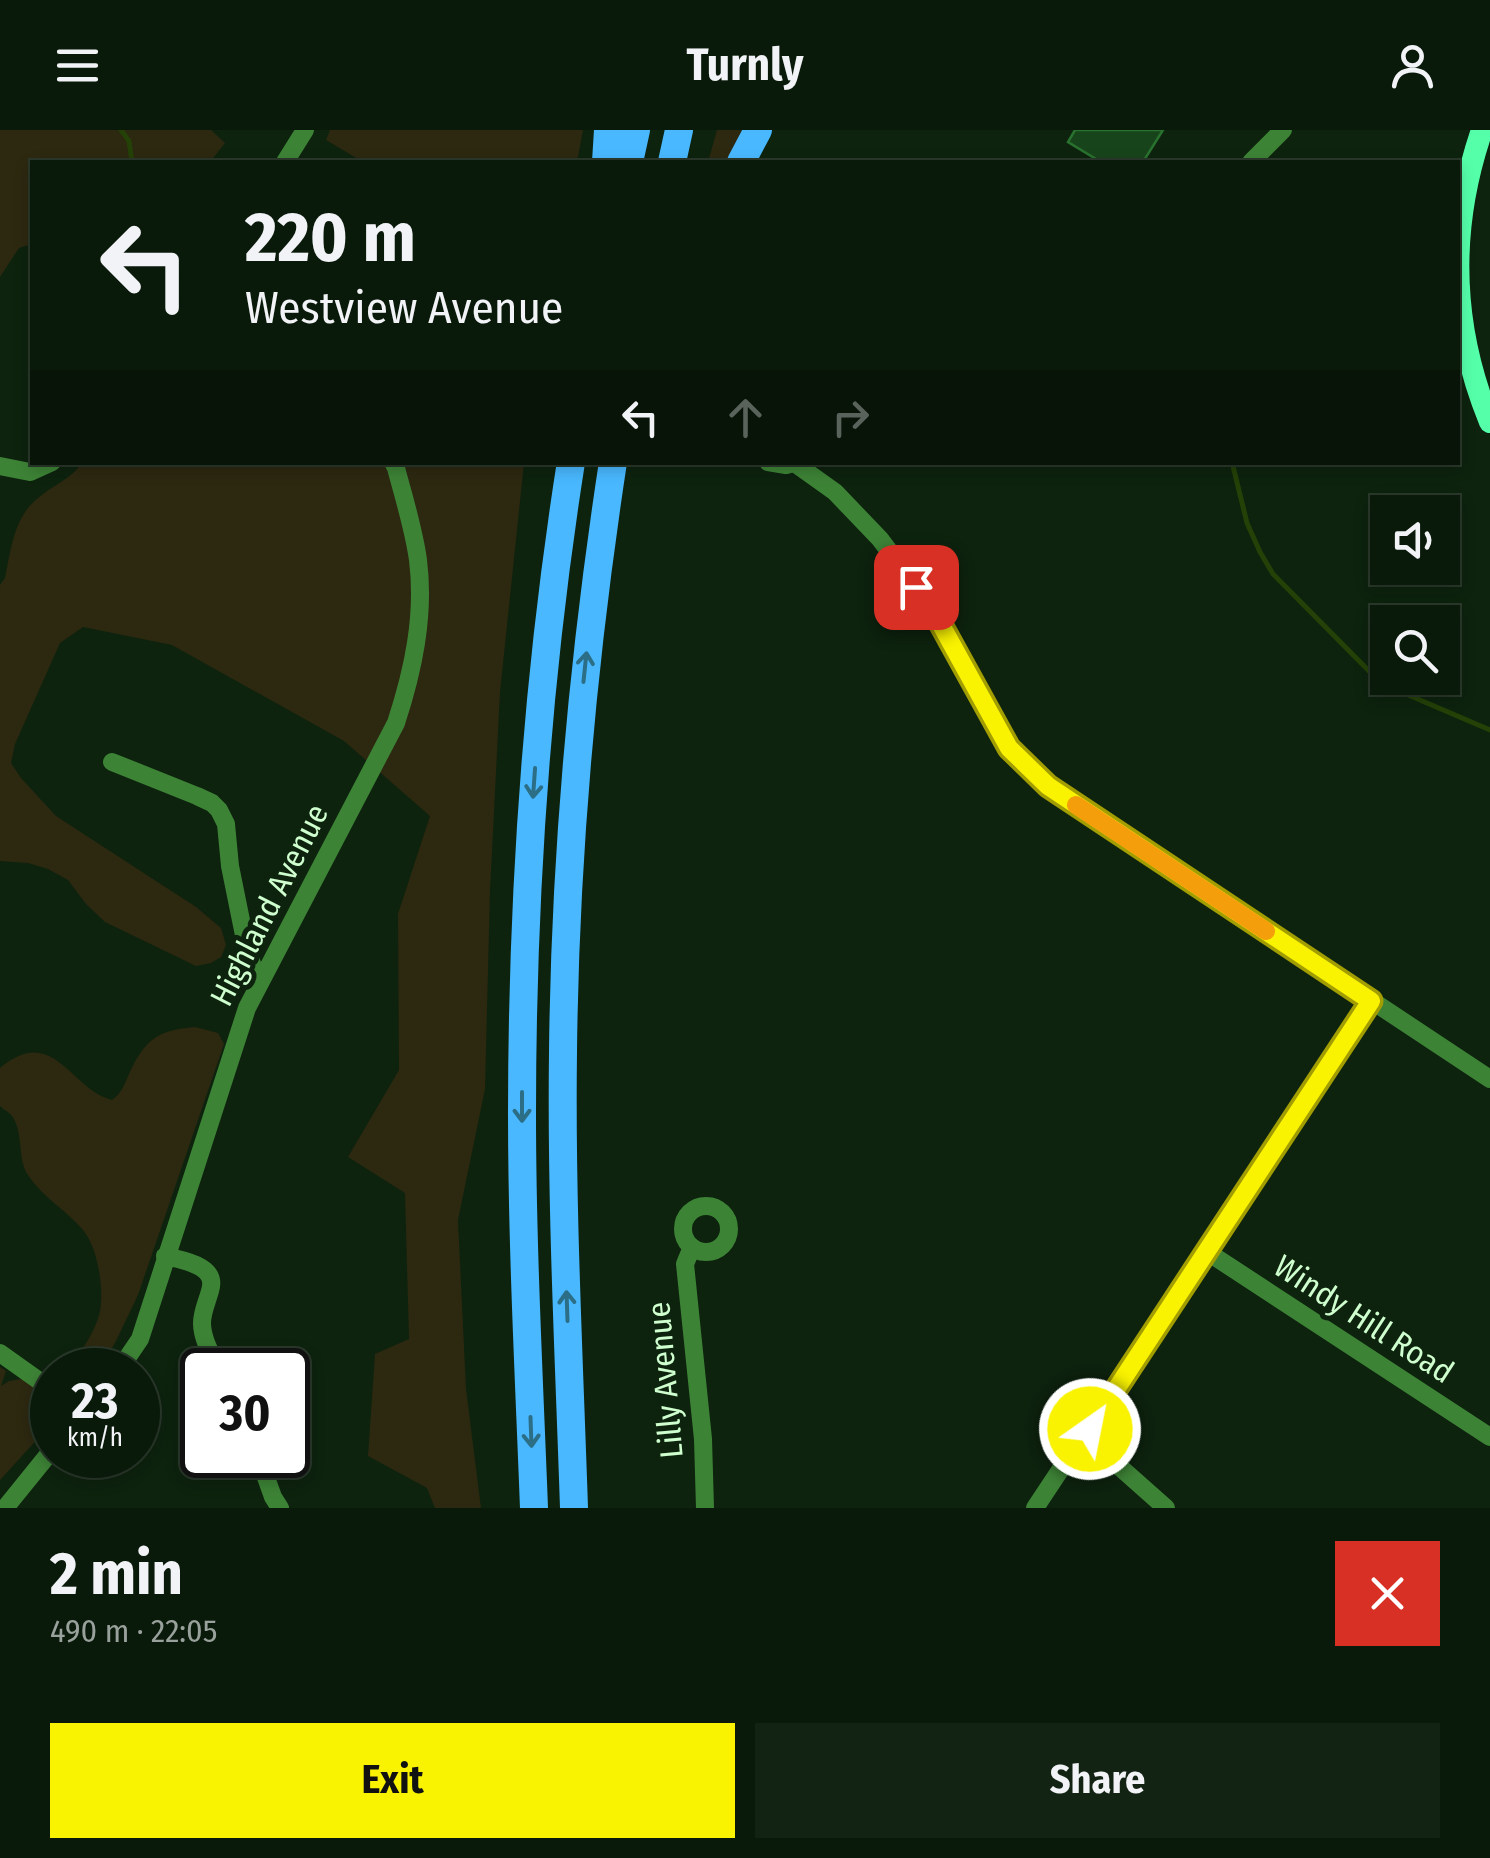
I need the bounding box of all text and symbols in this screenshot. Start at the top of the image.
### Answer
icon: menu [50,38,105,93]
text: Turnly [687,38,803,92]
icon: person [1385,38,1440,93]
text: 220 m [245,196,416,280]
icon: left [80,200,210,330]
text: Westview Avenue [245,281,563,335]
icon: left [613,390,668,445]
icon: ahead [718,390,773,445]
icon: right [823,390,878,445]
map controls [1370,495,1460,695]
button: sound [1370,495,1460,585]
pin [874,545,959,630]
icon: arrive [889,560,944,615]
button: search [1370,605,1460,695]
one-way arrow [576,652,595,684]
one-way arrow [524,766,543,798]
street label: Highland Avenue [202,798,336,1012]
one-way arrow [512,1090,532,1123]
street label: Windy Hill Road [1267,1247,1461,1391]
one-way arrow [558,1290,577,1322]
street label: Lilly Avenue [639,1300,691,1460]
speed limit sign: 30 [180,1348,310,1478]
text: 23 [72,1371,118,1431]
position arrow [1038,1377,1142,1481]
one-way arrow [522,1416,541,1448]
text: km/h [67,1423,123,1453]
text: 2 min [50,1538,183,1610]
button: close [1335,1541,1440,1646]
text: 490 m · 22:05 [50,1612,217,1650]
button: Exit [50,1723,735,1838]
button: Share [755,1723,1440,1838]

